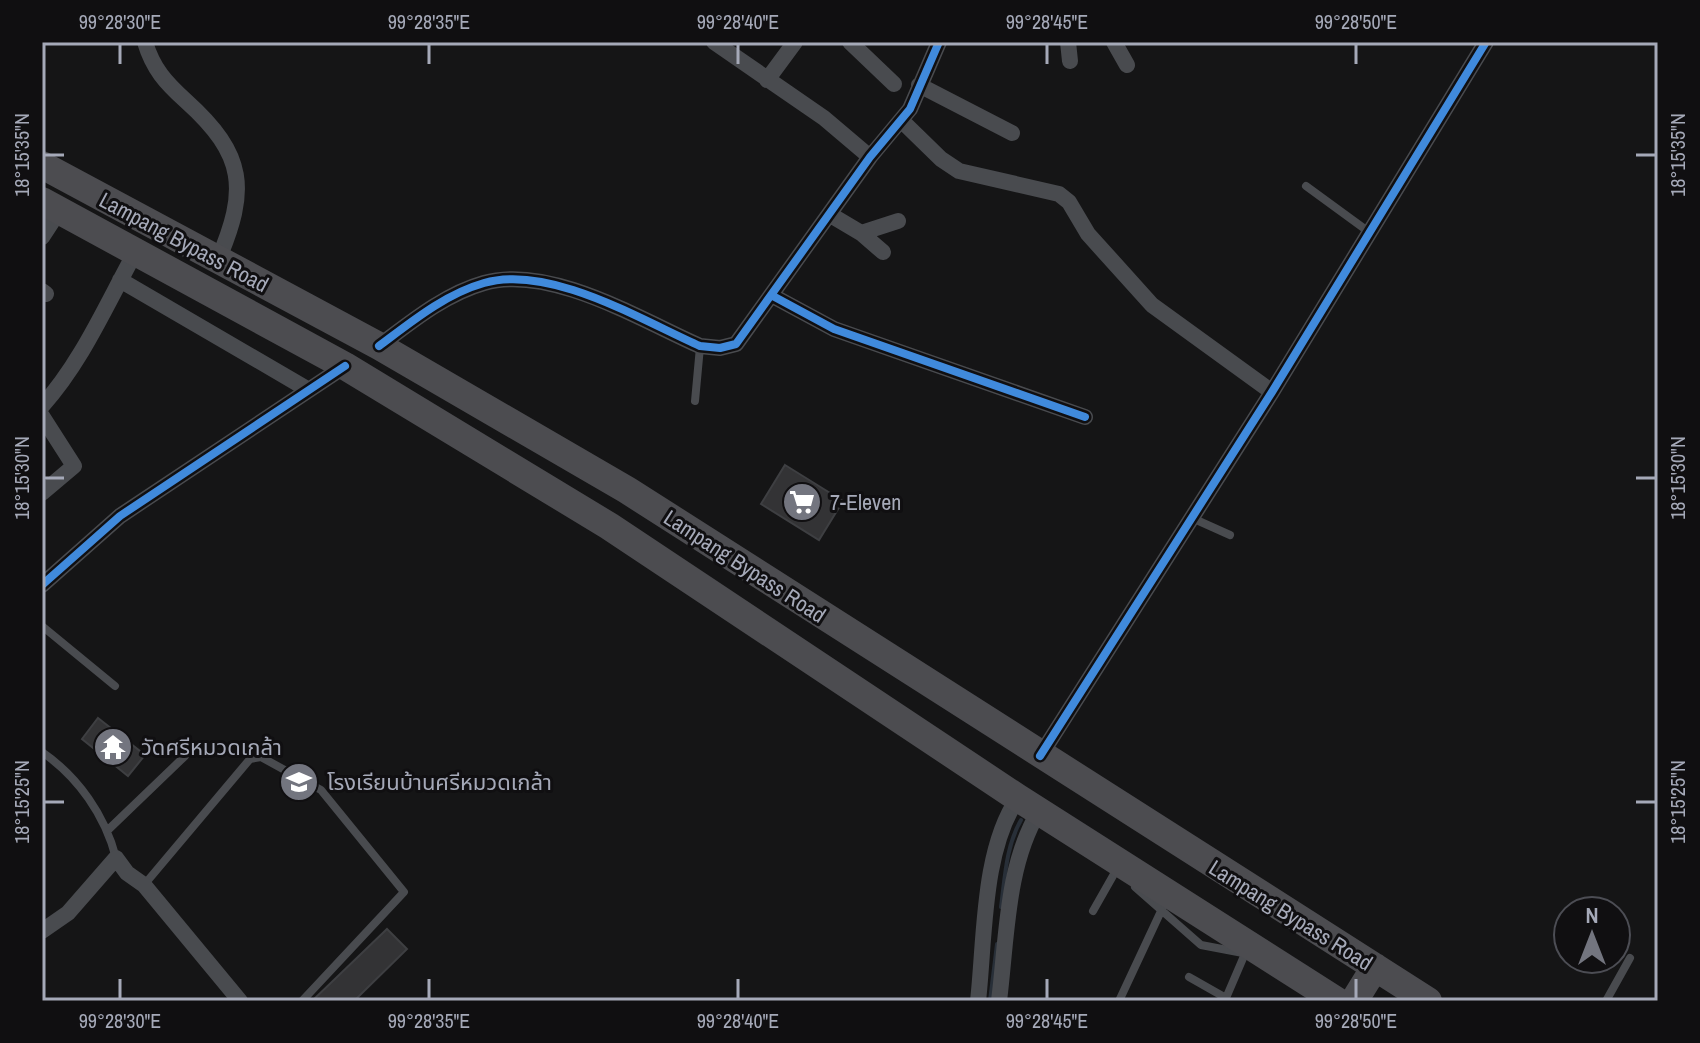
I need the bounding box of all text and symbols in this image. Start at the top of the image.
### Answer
text: 99°28'30"E [79,8,161,35]
text: 99°28'35"E [388,8,470,35]
text: 99°28'40"E [697,8,779,35]
text: 99°28'45"E [1006,8,1088,35]
text: 99°28'50"E [1315,8,1397,35]
text: 18°15'35"N [8,113,35,197]
text: 18°15'35"N [1664,113,1691,197]
street label: Lampang Bypass Road [94,185,274,299]
text: 18°15'30"N [8,436,35,520]
text: 18°15'30"N [1664,436,1691,520]
supermarket icon: 7-Eleven [781,481,823,523]
place label: 7-Eleven [830,487,901,517]
street label: Lampang Bypass Road [658,502,832,630]
temple icon: วัดศรีหมวดเกล้า [92,726,134,768]
place label: วัดศรีหมวดเกล้า [141,732,282,762]
text: 18°15'25"N [8,760,35,844]
text: 18°15'25"N [1664,760,1691,844]
school or university icon: โรงเรียนบ้านศรีหมวดเกล้า [278,761,320,803]
place label: โรงเรียนบ้านศรีหมวดเกล้า [327,767,552,797]
street label: Lampang Bypass Road [1204,853,1378,977]
north arrow [1552,895,1632,975]
text: N [1585,900,1599,930]
text: 99°28'30"E [79,1007,161,1034]
text: 99°28'35"E [388,1007,470,1034]
text: 99°28'40"E [697,1007,779,1034]
text: 99°28'45"E [1006,1007,1088,1034]
text: 99°28'50"E [1315,1007,1397,1034]

